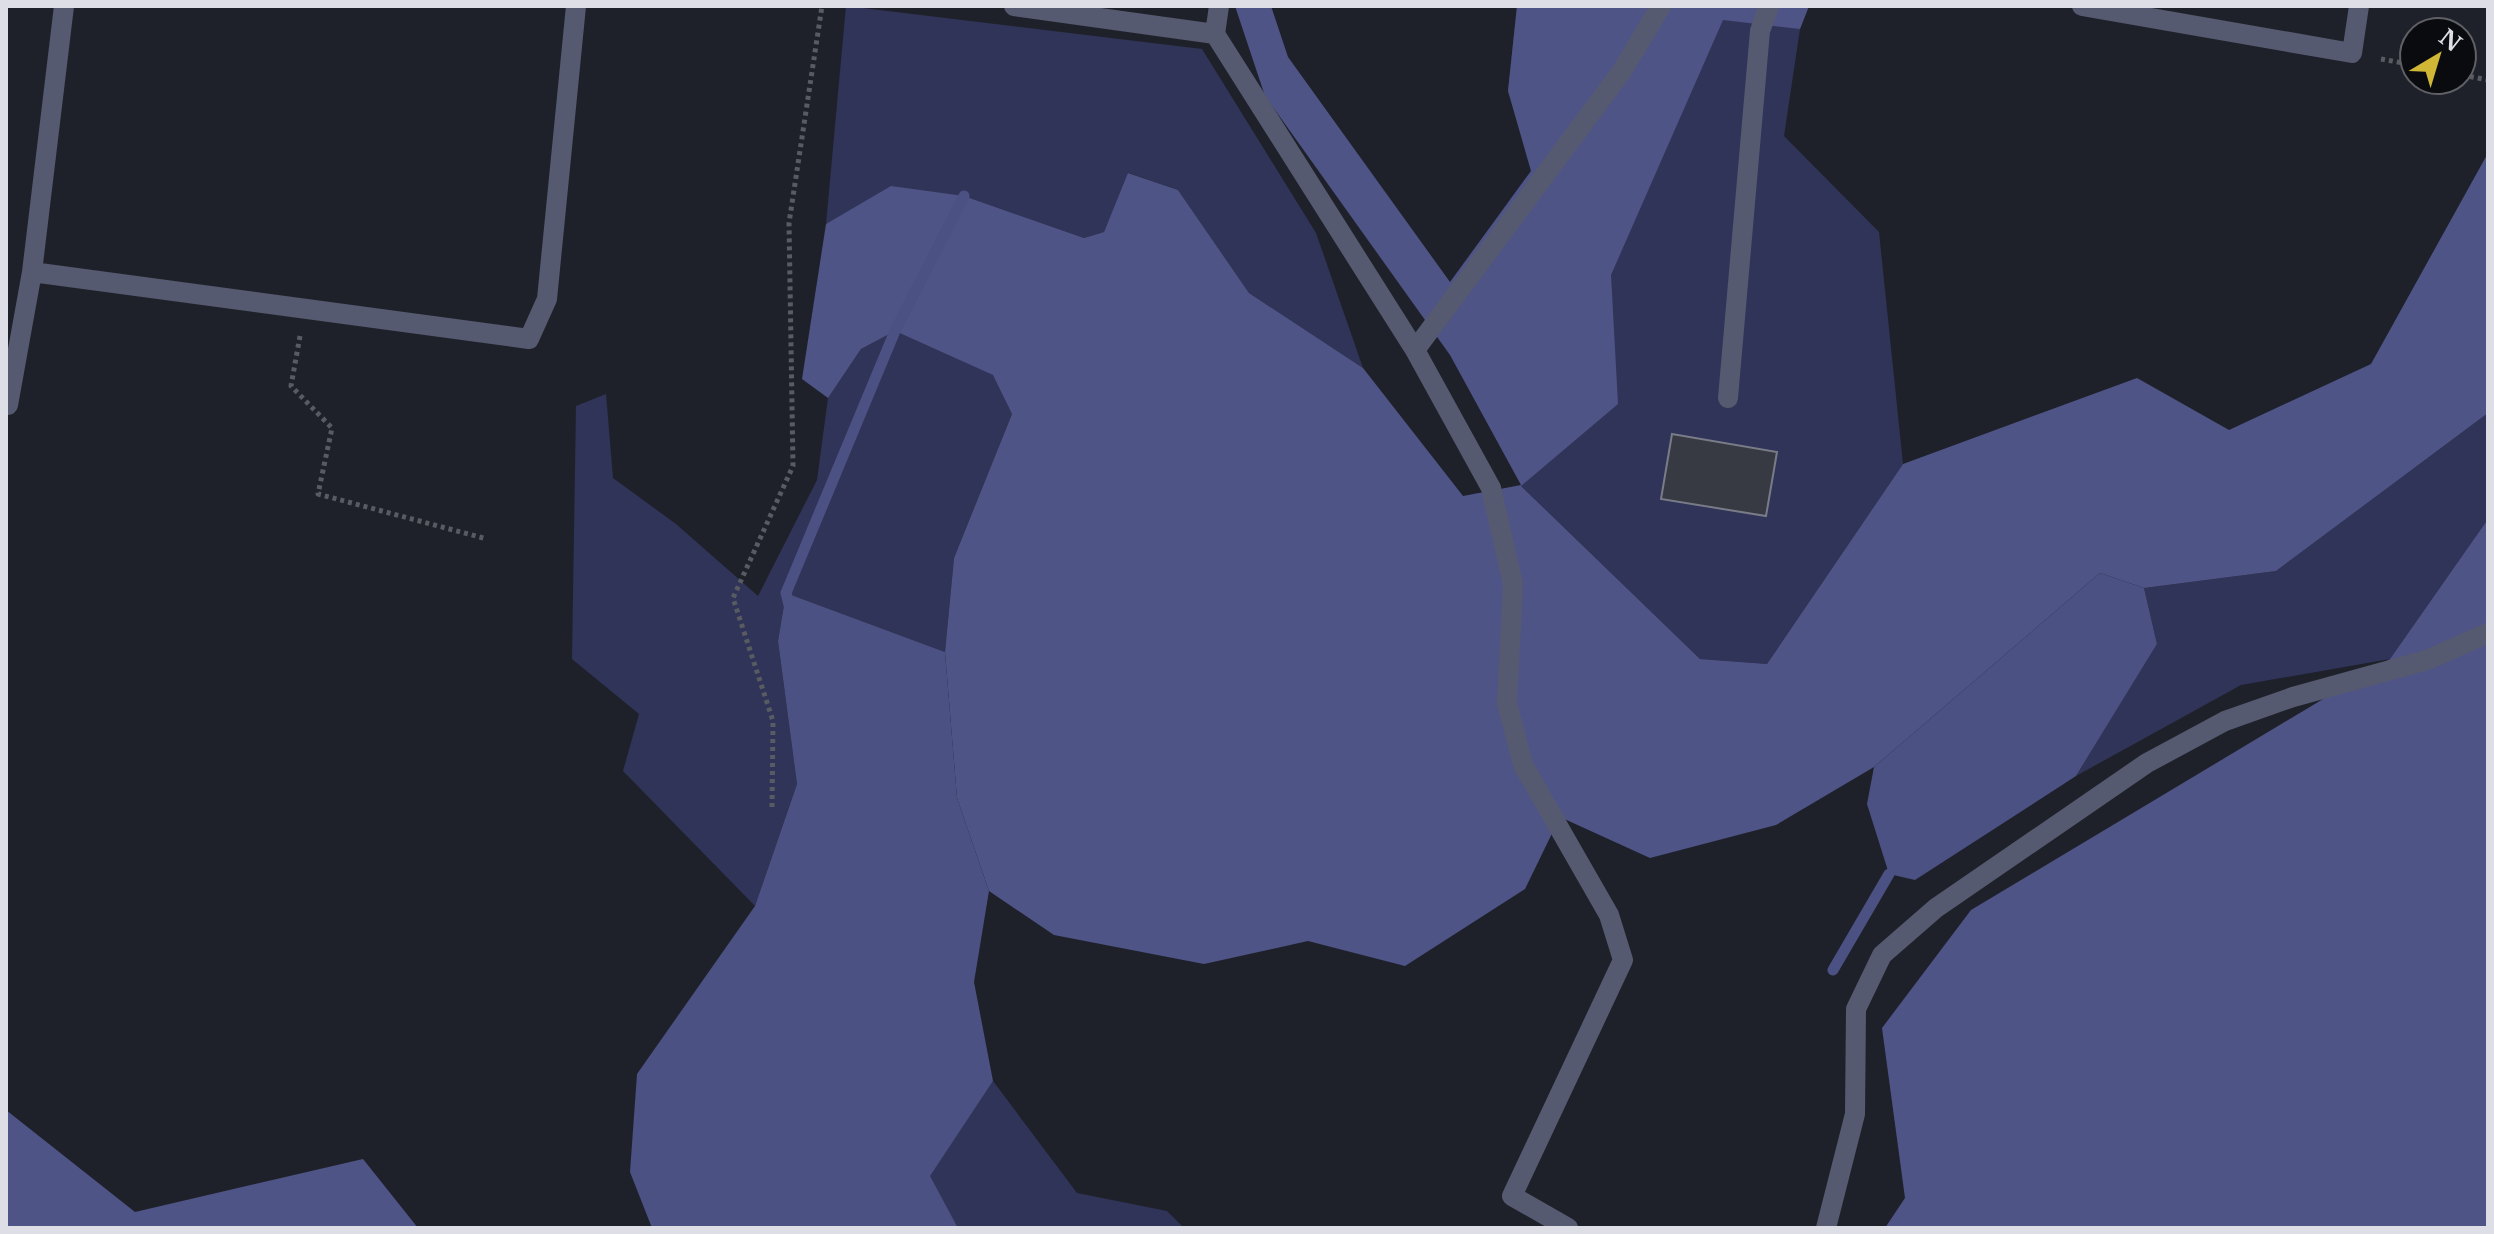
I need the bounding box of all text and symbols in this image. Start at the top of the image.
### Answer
north arrow [2398,16,2478,96]
text: N [2434,24,2467,58]

